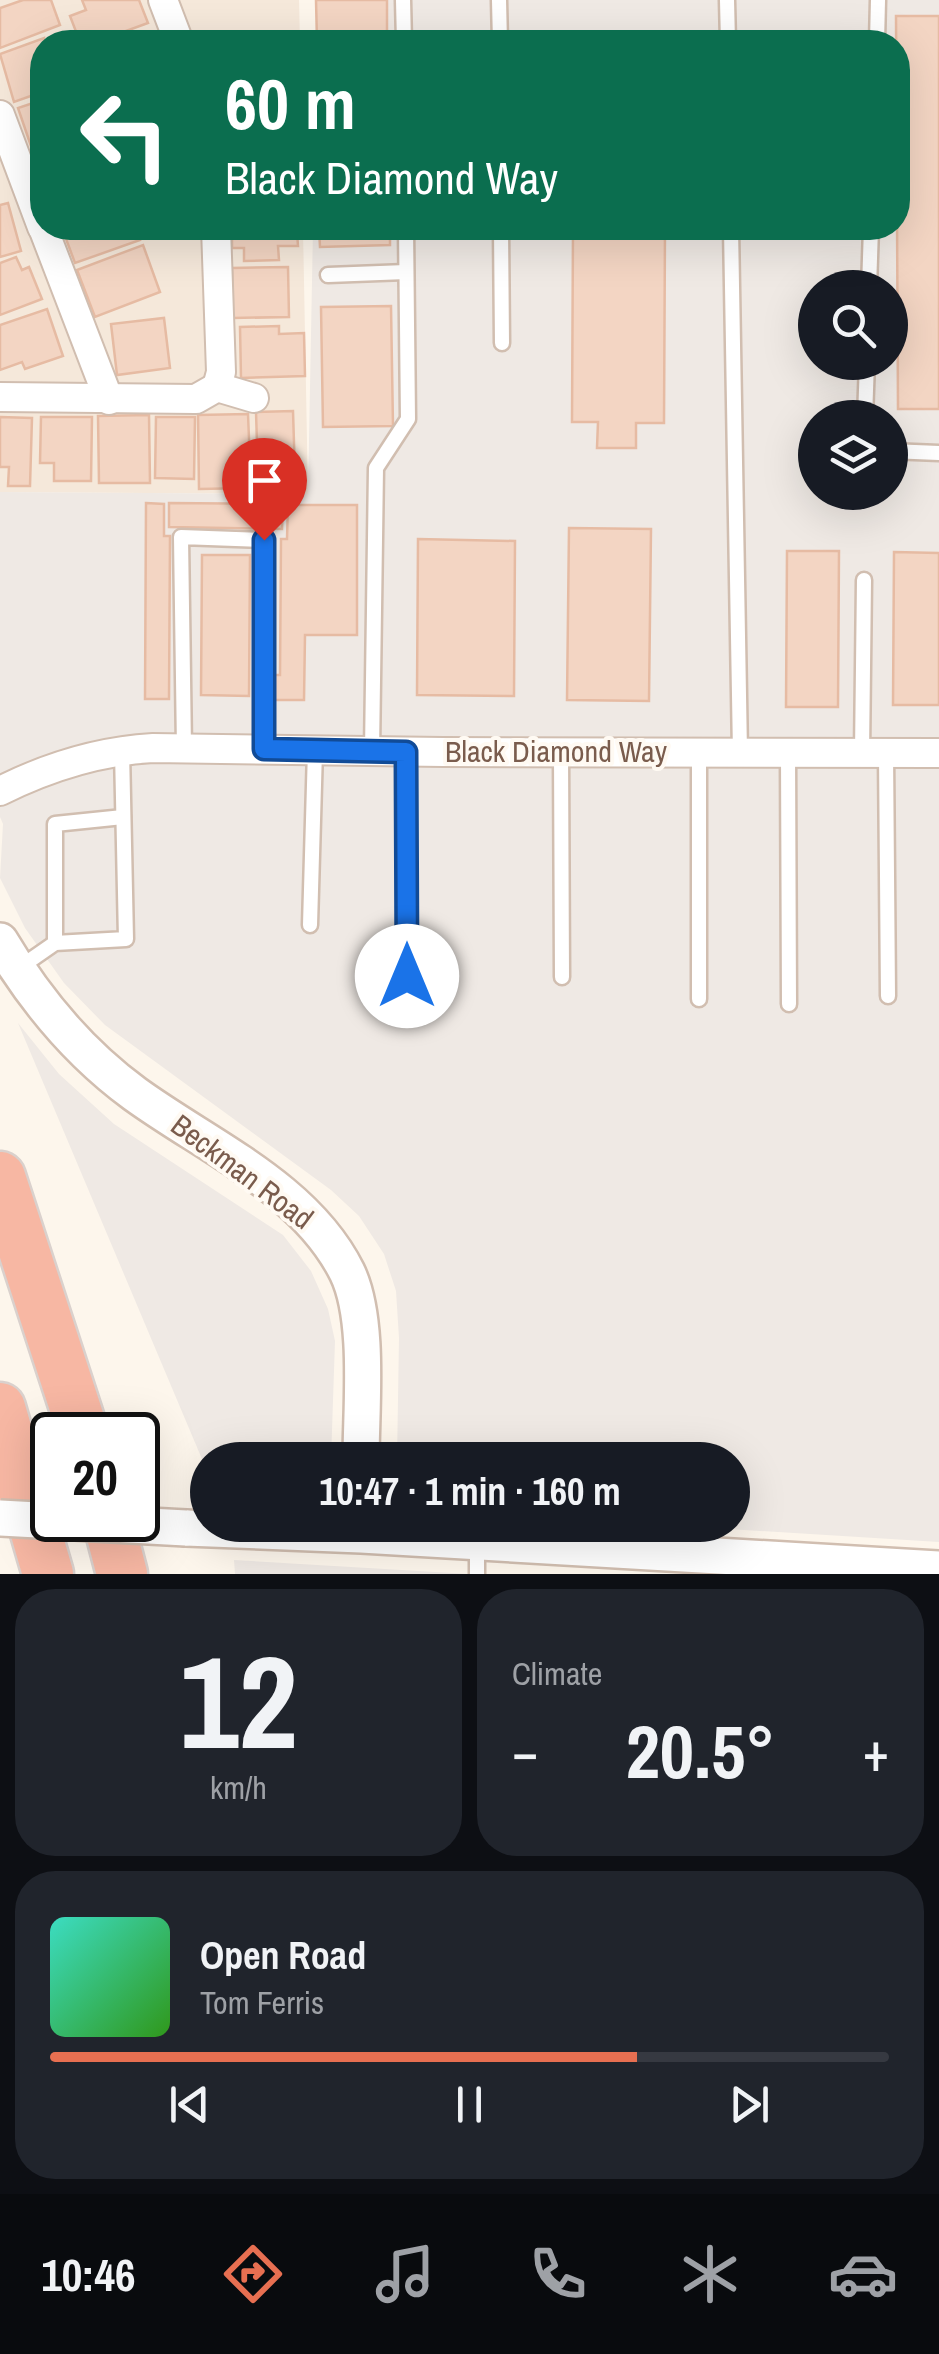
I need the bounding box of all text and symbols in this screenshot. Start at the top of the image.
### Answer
text: 60 m [225,57,356,151]
icon: left [60,70,190,200]
text: Black Diamond Way [225,147,558,208]
map controls [798,270,908,510]
button: search [798,270,908,380]
button: layers [798,400,908,510]
pin [222,438,307,541]
icon: arrive [237,453,292,508]
street label: Black Diamond Way [445,731,668,771]
position arrow [355,924,459,1028]
street label: Beckman Road [163,1105,322,1238]
speed limit sign: 20 [30,1412,160,1542]
text: 10:47 · 1 min · 160 m [319,1466,621,1517]
text: 12 [179,1613,298,1789]
text: Climate [512,1652,602,1695]
text: 20.5° [626,1700,775,1801]
text: − [512,1714,538,1788]
text: + [863,1714,889,1788]
text: km/h [210,1766,267,1809]
text: Open Road [200,1930,366,1981]
text: Tom Ferris [200,1981,324,2024]
icon: previous [162,2077,217,2132]
icon: pause [442,2077,497,2132]
icon: next [722,2077,777,2132]
icon: directions [218,2239,288,2309]
icon: music [370,2239,440,2309]
icon: phone [523,2239,593,2309]
icon: climate [675,2239,745,2309]
icon: car [828,2239,898,2309]
text: 10:46 [41,2244,136,2305]

